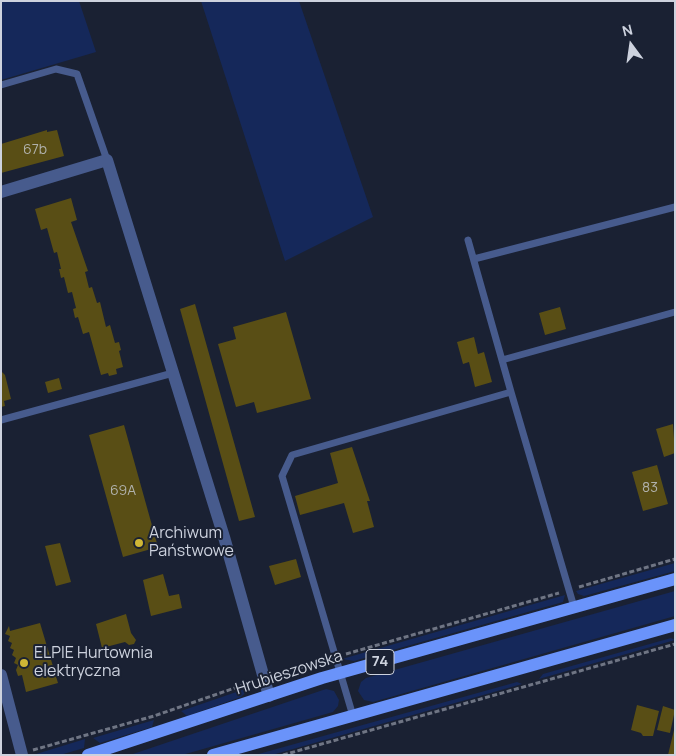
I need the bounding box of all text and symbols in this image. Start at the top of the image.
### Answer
north arrow [606,20,656,70]
text: N [620,20,634,40]
house number: 67b [23,142,47,158]
house number: 83 [642,480,658,496]
house number: 69A [110,483,136,499]
place label: Archiwum Państwowe [149,524,234,562]
marker: Archiwum Państwowe [133,537,145,549]
place label: ELPIE Hurtownia elektryczna [34,644,153,682]
street label: Hrubieszowska [233,647,345,699]
road number: 74 [366,650,394,674]
marker: ELPIE Hurtownia elektryczna [18,657,30,669]

